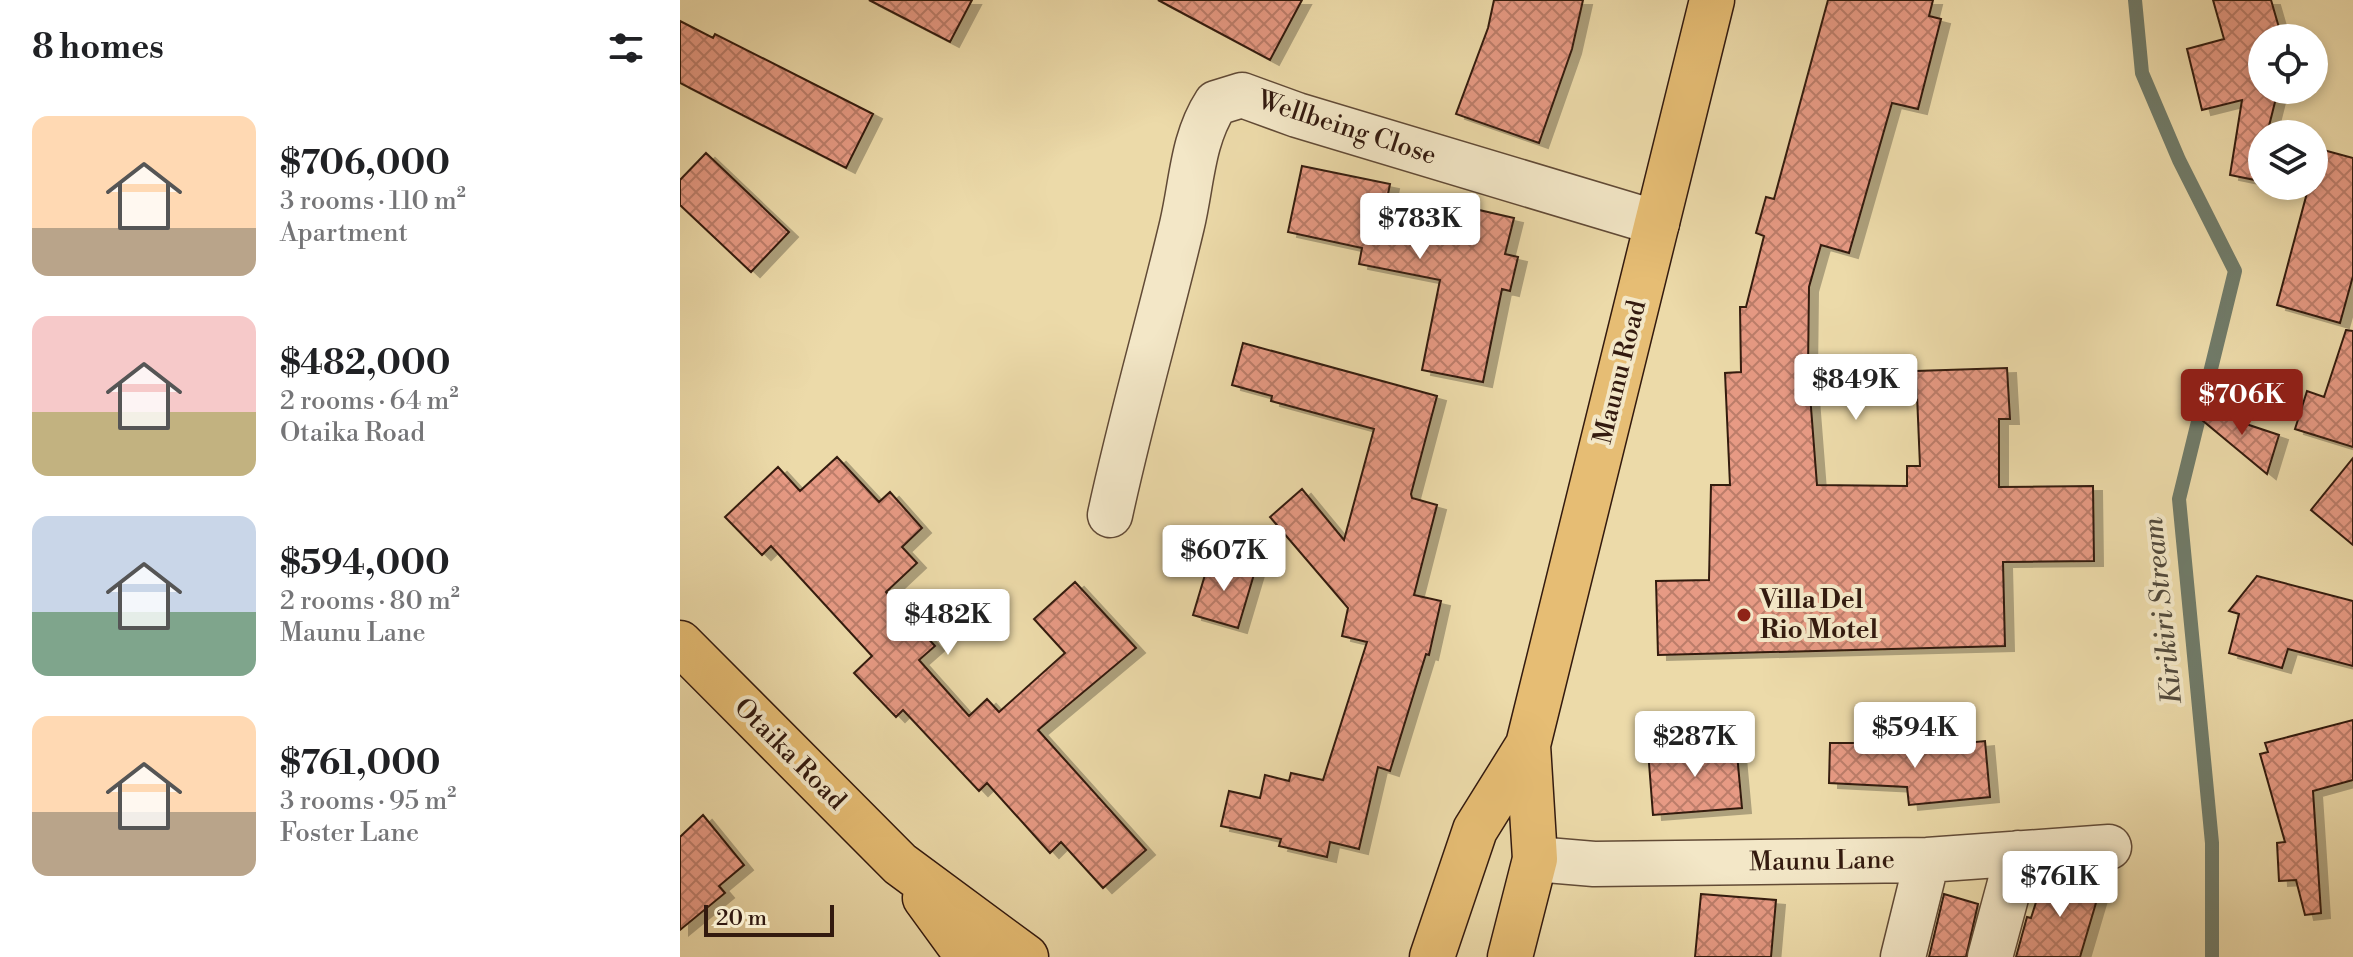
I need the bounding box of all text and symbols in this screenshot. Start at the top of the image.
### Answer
map controls [2248,24,2328,200]
button: locate [2248,24,2328,104]
icon: filters [604,26,648,70]
text: 8 homes [32,27,164,69]
street label: Wellbeing Close [1253,84,1440,172]
button: layers [2248,120,2328,200]
text: $706,000 [280,143,450,185]
icon: home [96,148,192,244]
text: 3 rooms · 110 m² [280,185,466,217]
pin: $783K [1364,193,1476,261]
text: $783K [1378,203,1462,235]
text: Apartment [280,217,408,249]
street label: Maunu Road [1587,297,1653,447]
text: $482,000 [280,343,451,385]
icon: home [96,348,192,444]
pin: $849K [1800,354,1912,422]
text: $849K [1812,364,1900,396]
pin: $706K [2186,369,2298,437]
text: $706K [2199,379,2285,411]
text: 2 rooms · 64 m² [280,385,459,417]
text: Otaika Road [280,417,425,449]
water label: Kirikiri Stream [2136,515,2190,706]
pin: $607K [1168,525,1280,593]
text: $607K [1181,535,1267,567]
text: $594,000 [280,543,450,585]
icon: home [96,548,192,644]
place label: Villa Del Rio Motel [1759,584,1878,646]
text: 2 rooms · 80 m² [280,585,460,617]
pin: $482K [892,589,1004,657]
text: $482K [905,599,991,631]
marker: Villa Del Rio Motel [1735,606,1753,624]
text: Maunu Lane [280,617,426,649]
street label: Otaika Road [727,691,853,817]
pin: $594K [1859,702,1971,770]
pin: $287K [1639,711,1751,779]
text: $594K [1872,712,1958,744]
text: $287K [1653,721,1737,753]
text: $761,000 [280,743,441,785]
icon: home [96,748,192,844]
text: 3 rooms · 95 m² [280,785,456,817]
text: Foster Lane [280,817,419,849]
street label: Maunu Lane [1749,844,1895,878]
pin: $761K [2004,851,2116,919]
text: $761K [2021,861,2099,893]
scale bar [704,901,834,937]
text: 20 m [716,905,767,932]

